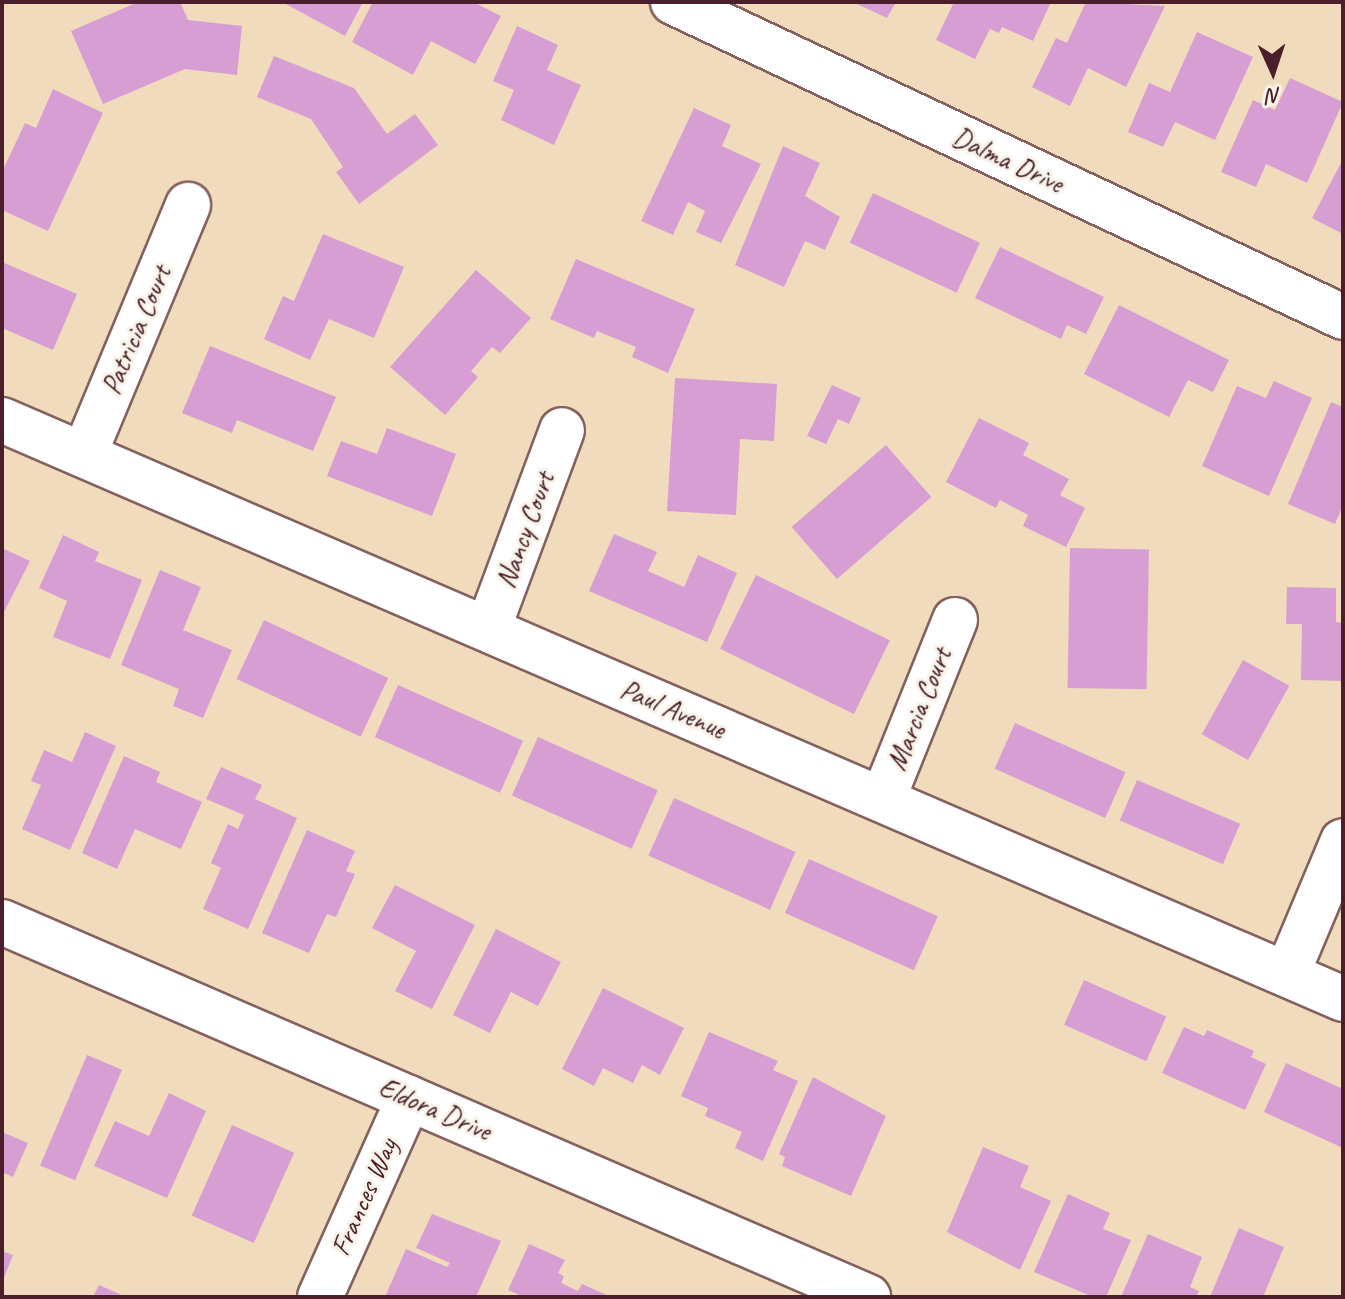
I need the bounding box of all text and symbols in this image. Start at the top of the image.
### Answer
north arrow [1233,32,1313,112]
text: N [1267,82,1282,110]
street label: Dalma Drive [947,120,1069,200]
street label: Patricia Court [94,261,178,399]
street label: Nancy Court [489,468,561,592]
street label: Marcia Court [879,643,959,775]
street label: Paul Avenue [616,672,730,746]
street label: Eldora Drive [374,1070,496,1148]
street label: Frances Way [323,1133,405,1261]

